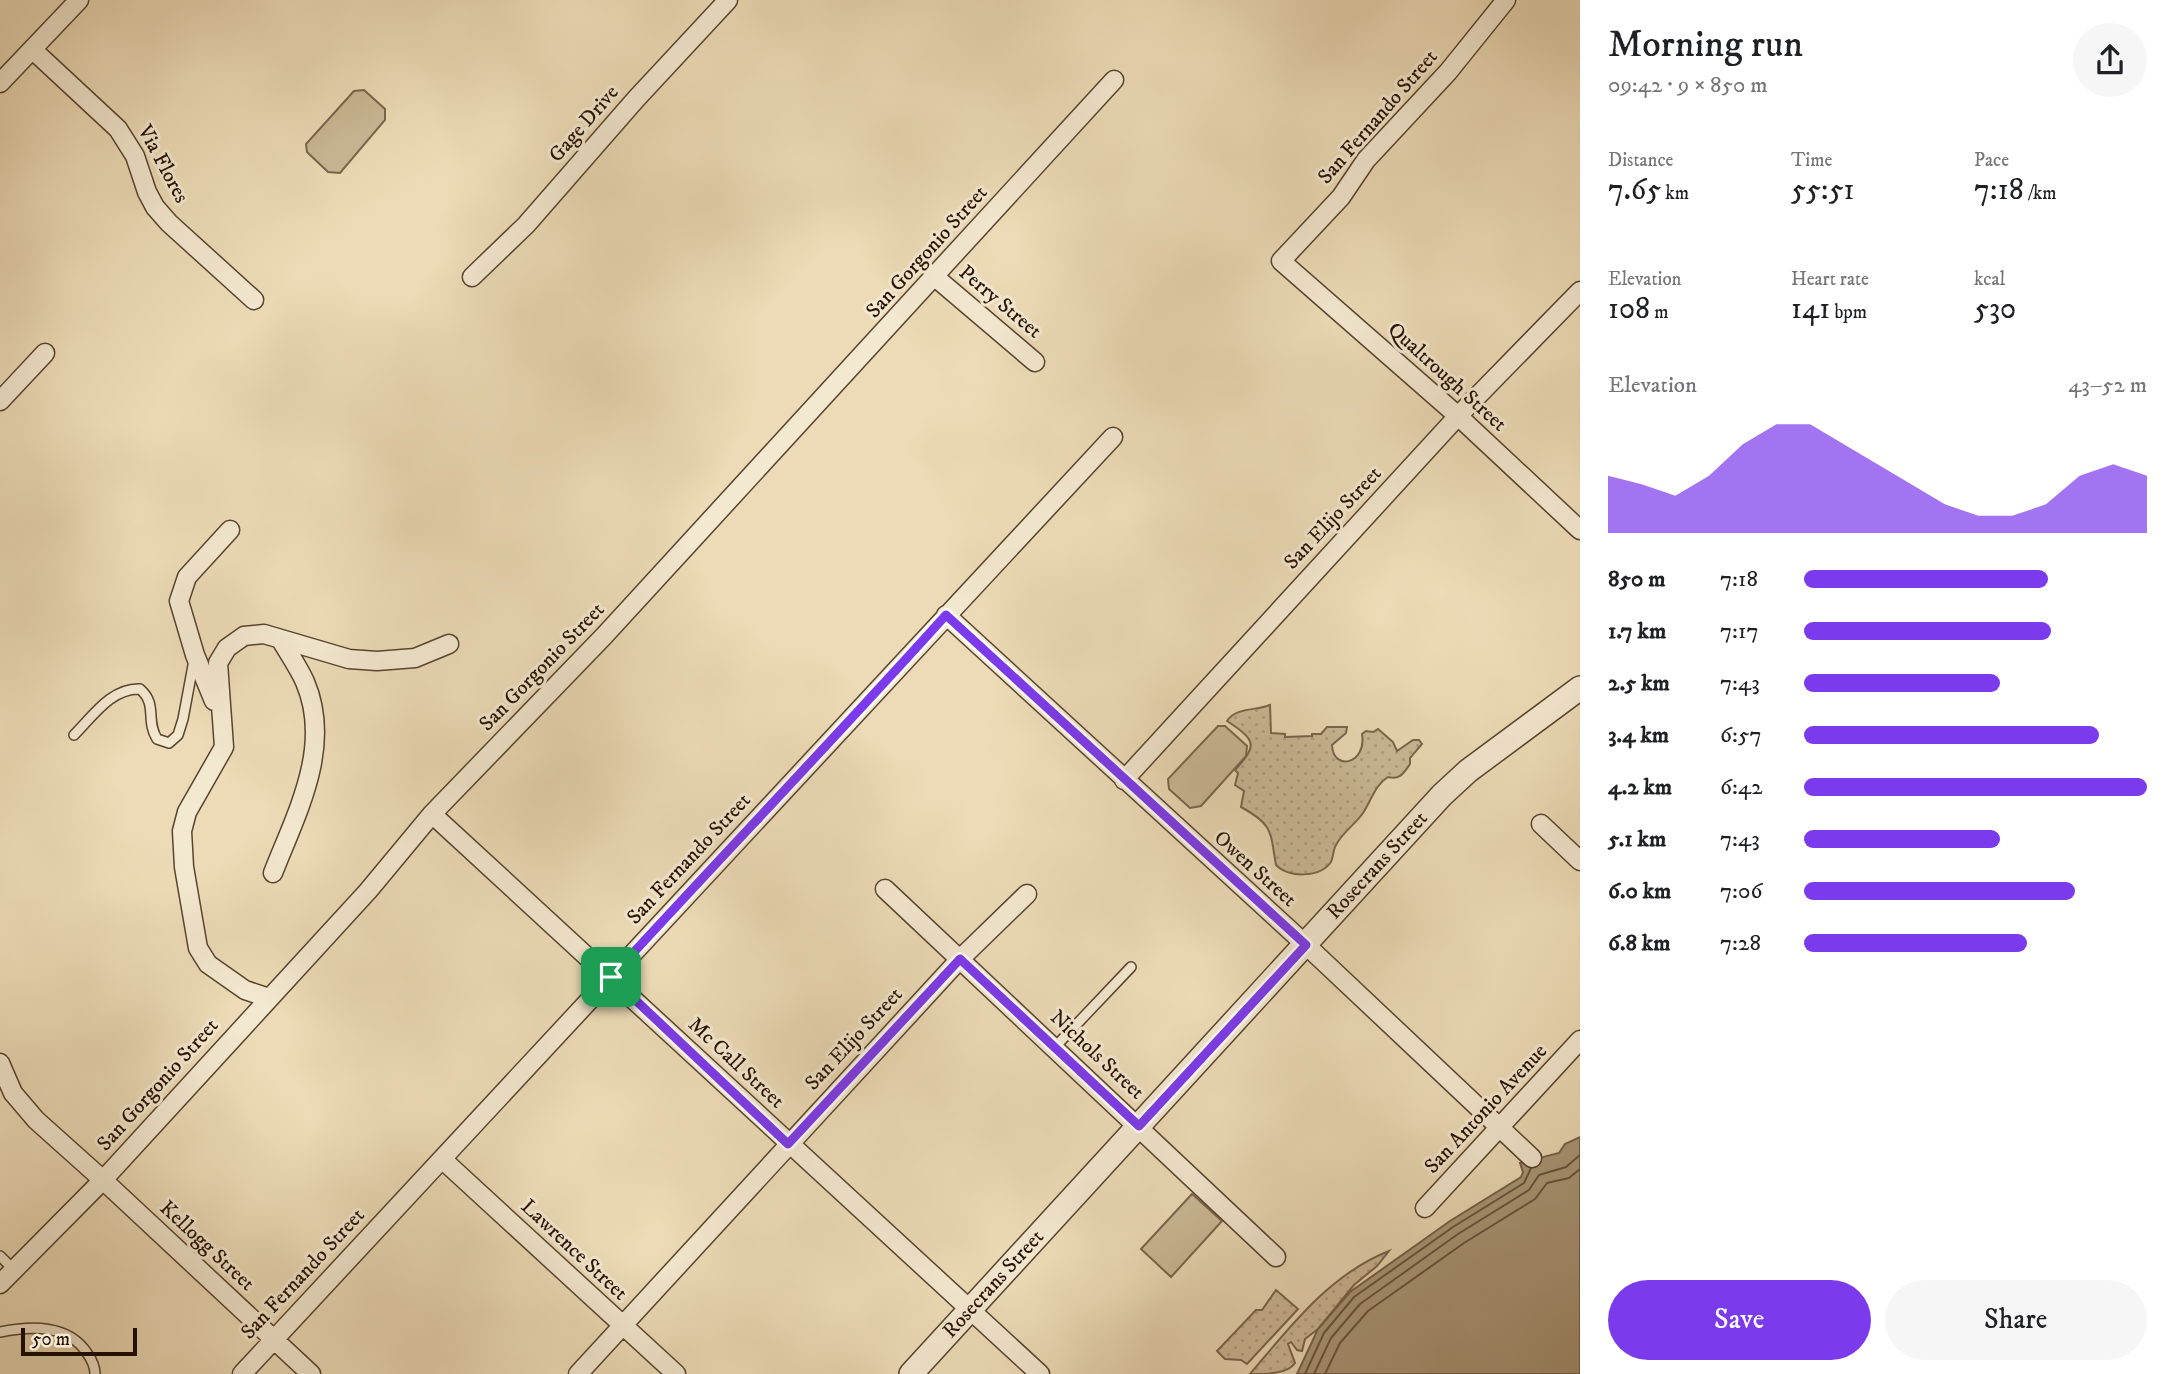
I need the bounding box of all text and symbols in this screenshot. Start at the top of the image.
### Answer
text: Morning run [1608,21,1803,69]
button: share [2073,23,2147,97]
street label: San Fernando Street [1312,44,1444,190]
text: 09:42 · 9 × 850 m [1608,71,1768,100]
street label: Gage Drive [543,80,625,168]
street label: Via Flores [131,120,194,208]
text: Distance [1608,149,1673,172]
text: Time [1791,149,1832,172]
text: Pace [1974,149,2009,172]
text: 7.65 [1608,172,1661,209]
text: 55:51 [1791,172,1855,209]
text: 7:18 [1974,172,2024,209]
street label: San Gorgonio Street [861,180,993,324]
text: km [1661,182,1689,205]
text: /km [2024,182,2057,205]
street label: Perry Street [953,260,1047,344]
text: Elevation [1608,268,1682,291]
text: Heart rate [1791,268,1869,291]
text: kcal [1974,268,2005,291]
text: 108 [1608,291,1650,328]
text: 141 [1791,291,1830,328]
text: 530 [1974,291,2016,328]
text: m [1650,301,1668,324]
text: bpm [1830,301,1867,324]
street label: Qualtrough Street [1382,317,1512,437]
text: Elevation [1608,371,1697,400]
text: 43–52 m [2068,371,2147,400]
street label: San Elijo Street [1279,461,1388,575]
text: 850 m [1608,565,1666,594]
text: 7:18 [1720,565,1758,594]
street label: San Gorgonio Street [474,597,610,737]
text: 1.7 km [1608,617,1666,646]
text: 7:17 [1720,617,1759,646]
text: 2.5 km [1608,669,1670,698]
text: 7:43 [1720,669,1760,698]
text: 3.4 km [1608,721,1669,750]
text: 6:57 [1720,721,1762,750]
text: 4.2 km [1608,773,1672,802]
text: 6:42 [1720,773,1763,802]
street label: San Fernando Street [622,788,757,930]
street label: Rosecrans Street [1321,806,1434,925]
street label: Owen Street [1208,825,1302,913]
text: 5.1 km [1608,825,1666,854]
text: 7:43 [1720,825,1760,854]
text: 6.0 km [1608,877,1671,906]
text: 7:06 [1720,877,1762,906]
text: 6.8 km [1608,929,1671,958]
text: 7:28 [1720,929,1761,958]
pin [581,947,641,1007]
icon: arrive [592,958,630,996]
street label: San Elijo Street [800,982,909,1096]
street label: Nichols Street [1044,1005,1150,1106]
street label: Mc Call Street [682,1012,790,1114]
street label: San Gorgonio Street [92,1013,224,1157]
street label: San Antonio Avenue [1419,1038,1553,1179]
street label: Lawrence Street [515,1194,633,1306]
street label: Kellogg Street [154,1195,260,1297]
street label: San Fernando Street [236,1203,371,1345]
street label: Rosecrans Street [937,1224,1050,1344]
button: Save [1608,1280,1871,1360]
button: Share [1885,1280,2147,1360]
scale bar [21,1325,136,1357]
text: 50 m [32,1328,70,1351]

